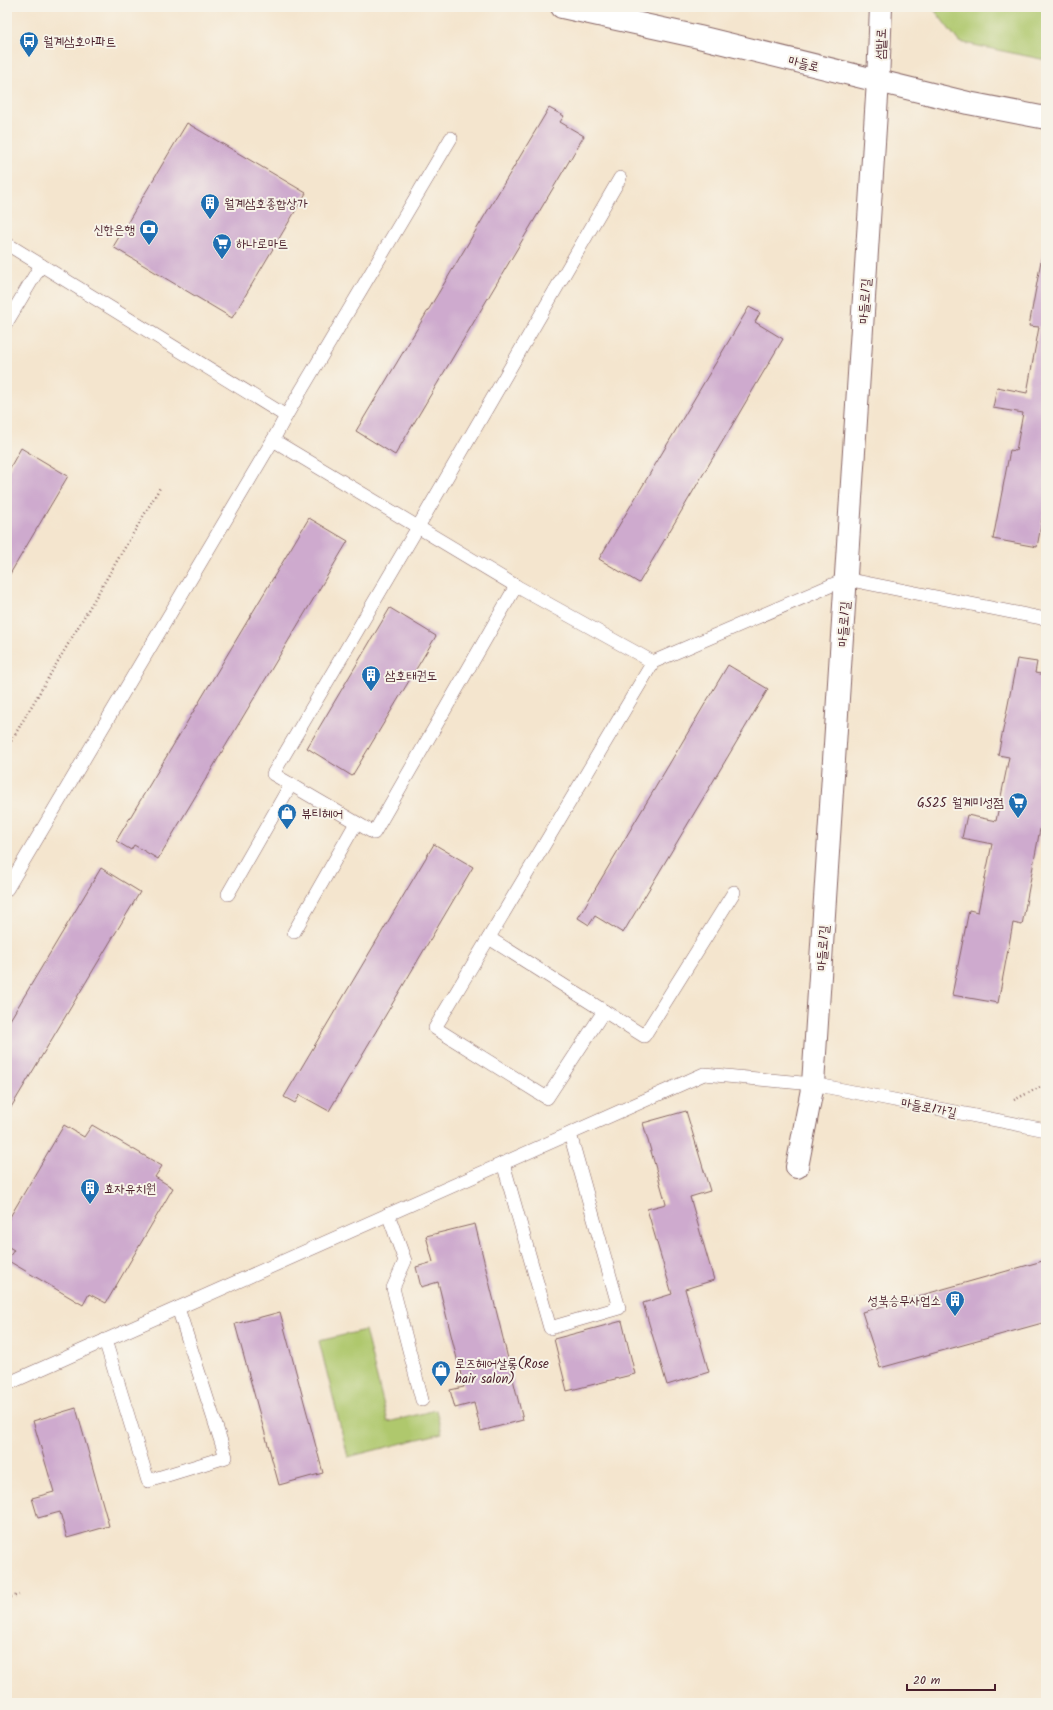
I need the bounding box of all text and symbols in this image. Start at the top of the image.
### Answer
street label: 섬밭로 [870,28,893,60]
bus stop icon: 월계삼호아파트 [18,30,40,58]
place label: 월계삼호아파트 [43,32,116,53]
street label: 마들로 [786,50,821,78]
building icon: 월계삼호종합상가 [199,192,221,220]
place label: 월계삼호종합상가 [224,194,308,215]
bank icon: 신한은행 [138,218,160,246]
place label: 신한은행 [93,220,135,241]
supermarket icon: 하나로마트 [211,232,233,260]
place label: 하나로마트 [236,234,288,255]
street label: 마들로1길 [853,277,878,325]
street label: 마들로1길 [832,600,857,648]
building icon: 삼호태권도 [360,664,382,692]
place label: 삼호태권도 [385,666,437,687]
supermarket icon: GS25 월계미성점 [1007,791,1029,819]
place label: GS25 월계미성점 [917,793,1004,814]
shop icon: 뷰티헤어 [276,802,298,830]
place label: 뷰티헤어 [301,804,343,825]
street label: 마들로1길 [811,924,836,972]
street label: 마들로1가길 [899,1093,958,1124]
building icon: 효자유치원 [79,1177,101,1205]
place label: 효자유치원 [104,1179,156,1200]
building icon: 성북승무사업소 [944,1289,966,1317]
place label: 성북승무사업소 [868,1291,941,1312]
place label: 로즈헤어살롱(Rose hair salon) [455,1354,549,1390]
shop icon: 로즈헤어살롱(Rose hair salon) [430,1359,452,1387]
scale bar [907,1666,995,1692]
text: 20 m [913,1671,941,1690]

